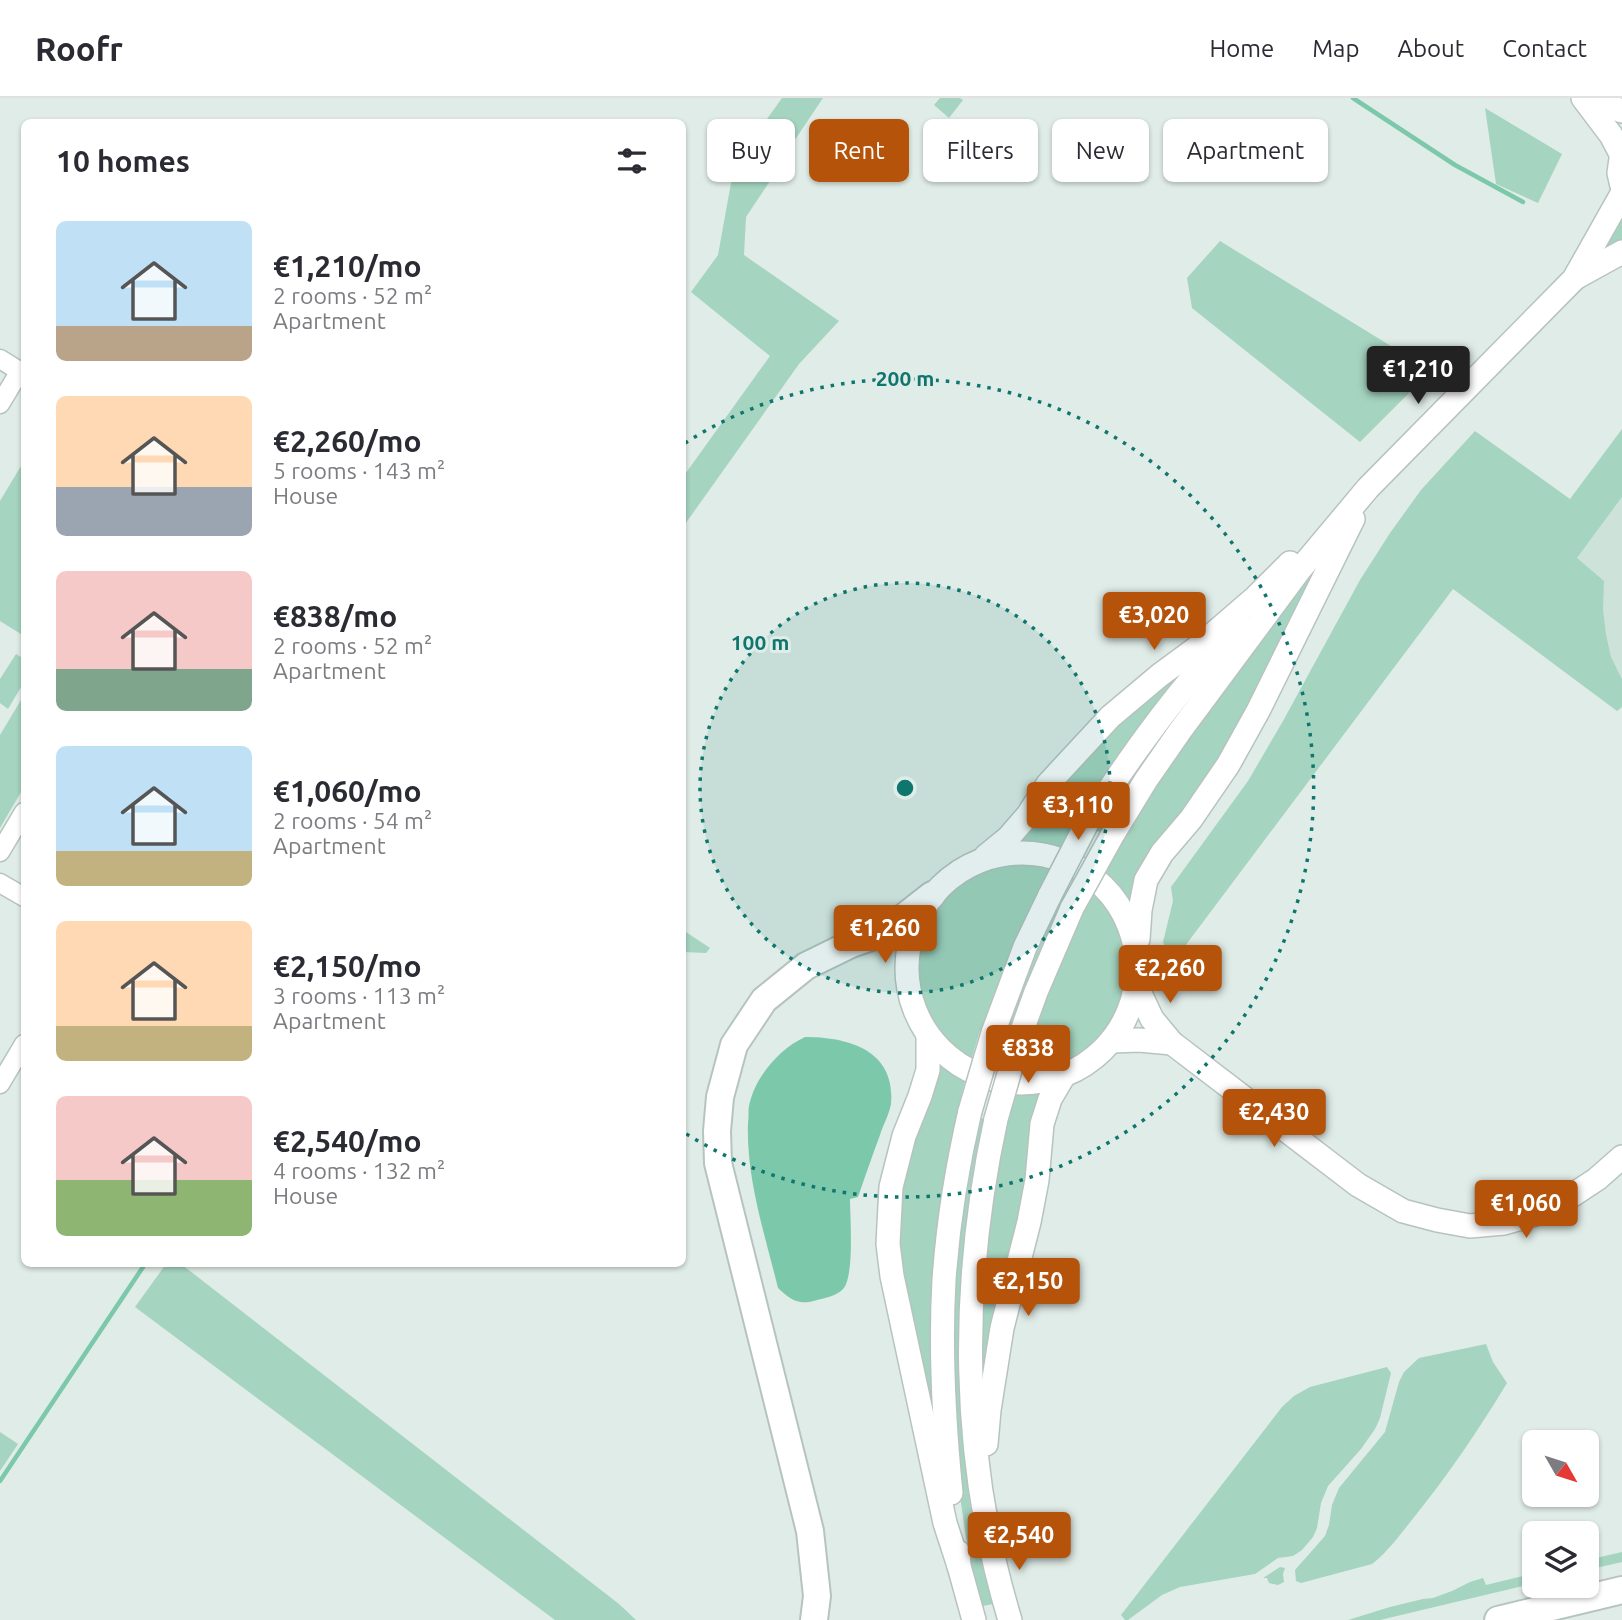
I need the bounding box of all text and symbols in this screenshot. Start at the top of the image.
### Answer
text: Roofr [35,30,123,67]
text: Home [1209,35,1274,62]
text: Map [1312,35,1359,62]
text: About [1397,35,1464,62]
text: Contact [1502,35,1587,62]
chip: Buy [707,119,795,182]
chip: Rent [809,119,909,182]
chip: Filters [923,119,1038,182]
chip: New [1052,119,1149,182]
chip: Apartment [1163,119,1328,182]
icon: filters [613,142,651,180]
text: 10 homes [56,144,190,178]
icon: home [112,249,196,333]
text: €1,210/mo [273,249,422,283]
text: 2 rooms · 52 m² [273,283,432,308]
text: Apartment [273,308,386,333]
pin: €1,210 [1361,346,1475,406]
text: €1,210 [1383,356,1453,381]
text: 200 m [876,366,934,390]
icon: home [112,424,196,508]
text: €2,260/mo [273,424,422,458]
text: 5 rooms · 143 m² [273,458,445,483]
text: House [273,483,338,508]
pin: €3,020 [1097,592,1211,652]
icon: home [112,599,196,683]
text: €838/mo [273,599,397,633]
text: €3,020 [1119,602,1189,627]
text: 100 m [731,630,789,654]
text: 2 rooms · 52 m² [273,633,432,658]
text: Apartment [273,658,386,683]
icon: home [112,774,196,858]
text: €1,060/mo [273,774,422,808]
centre of rings [893,776,917,800]
pin: €3,110 [1021,782,1135,842]
text: €3,110 [1043,792,1113,817]
text: 2 rooms · 54 m² [273,808,432,833]
text: Apartment [273,833,386,858]
pin: €1,260 [828,906,942,965]
text: €1,260 [850,915,920,940]
pin: €2,260 [1113,946,1227,1005]
icon: home [112,949,196,1033]
text: €2,150/mo [273,949,422,983]
text: €2,260 [1135,955,1205,980]
text: 3 rooms · 113 m² [273,983,445,1008]
text: Apartment [273,1008,386,1033]
pin: €838 [987,1026,1069,1085]
text: €838 [1002,1035,1054,1060]
pin: €2,430 [1217,1090,1331,1149]
text: €2,430 [1239,1099,1309,1124]
icon: home [112,1124,196,1208]
text: €2,540/mo [273,1124,422,1158]
text: 4 rooms · 132 m² [273,1158,445,1183]
pin: €1,060 [1469,1180,1583,1240]
text: House [273,1183,338,1208]
text: €1,060 [1491,1190,1561,1215]
pin: €2,150 [971,1258,1085,1318]
text: €2,150 [993,1268,1063,1293]
north arrow [1522,1430,1600,1507]
map controls [1522,1430,1599,1598]
pin: €2,540 [962,1512,1076,1572]
button: layers [1522,1521,1599,1598]
text: €2,540 [984,1522,1054,1547]

